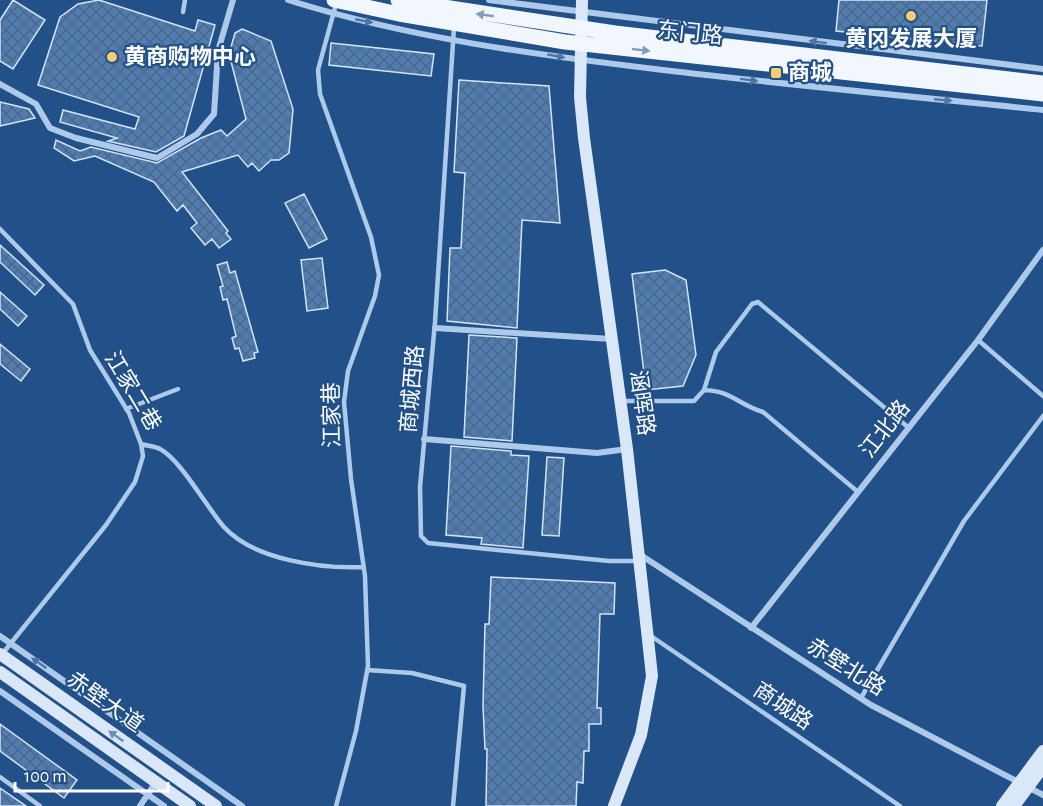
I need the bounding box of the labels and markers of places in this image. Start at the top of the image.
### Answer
marker: 黄冈发展大厦 [904,9,918,23]
place label: 黄冈发展大厦 [845,27,977,50]
place label: 黄商购物中心 [124,45,256,68]
marker: 黄商购物中心 [105,50,119,64]
place label: 商城 [788,61,832,84]
marker: 商城 [769,66,783,80]

